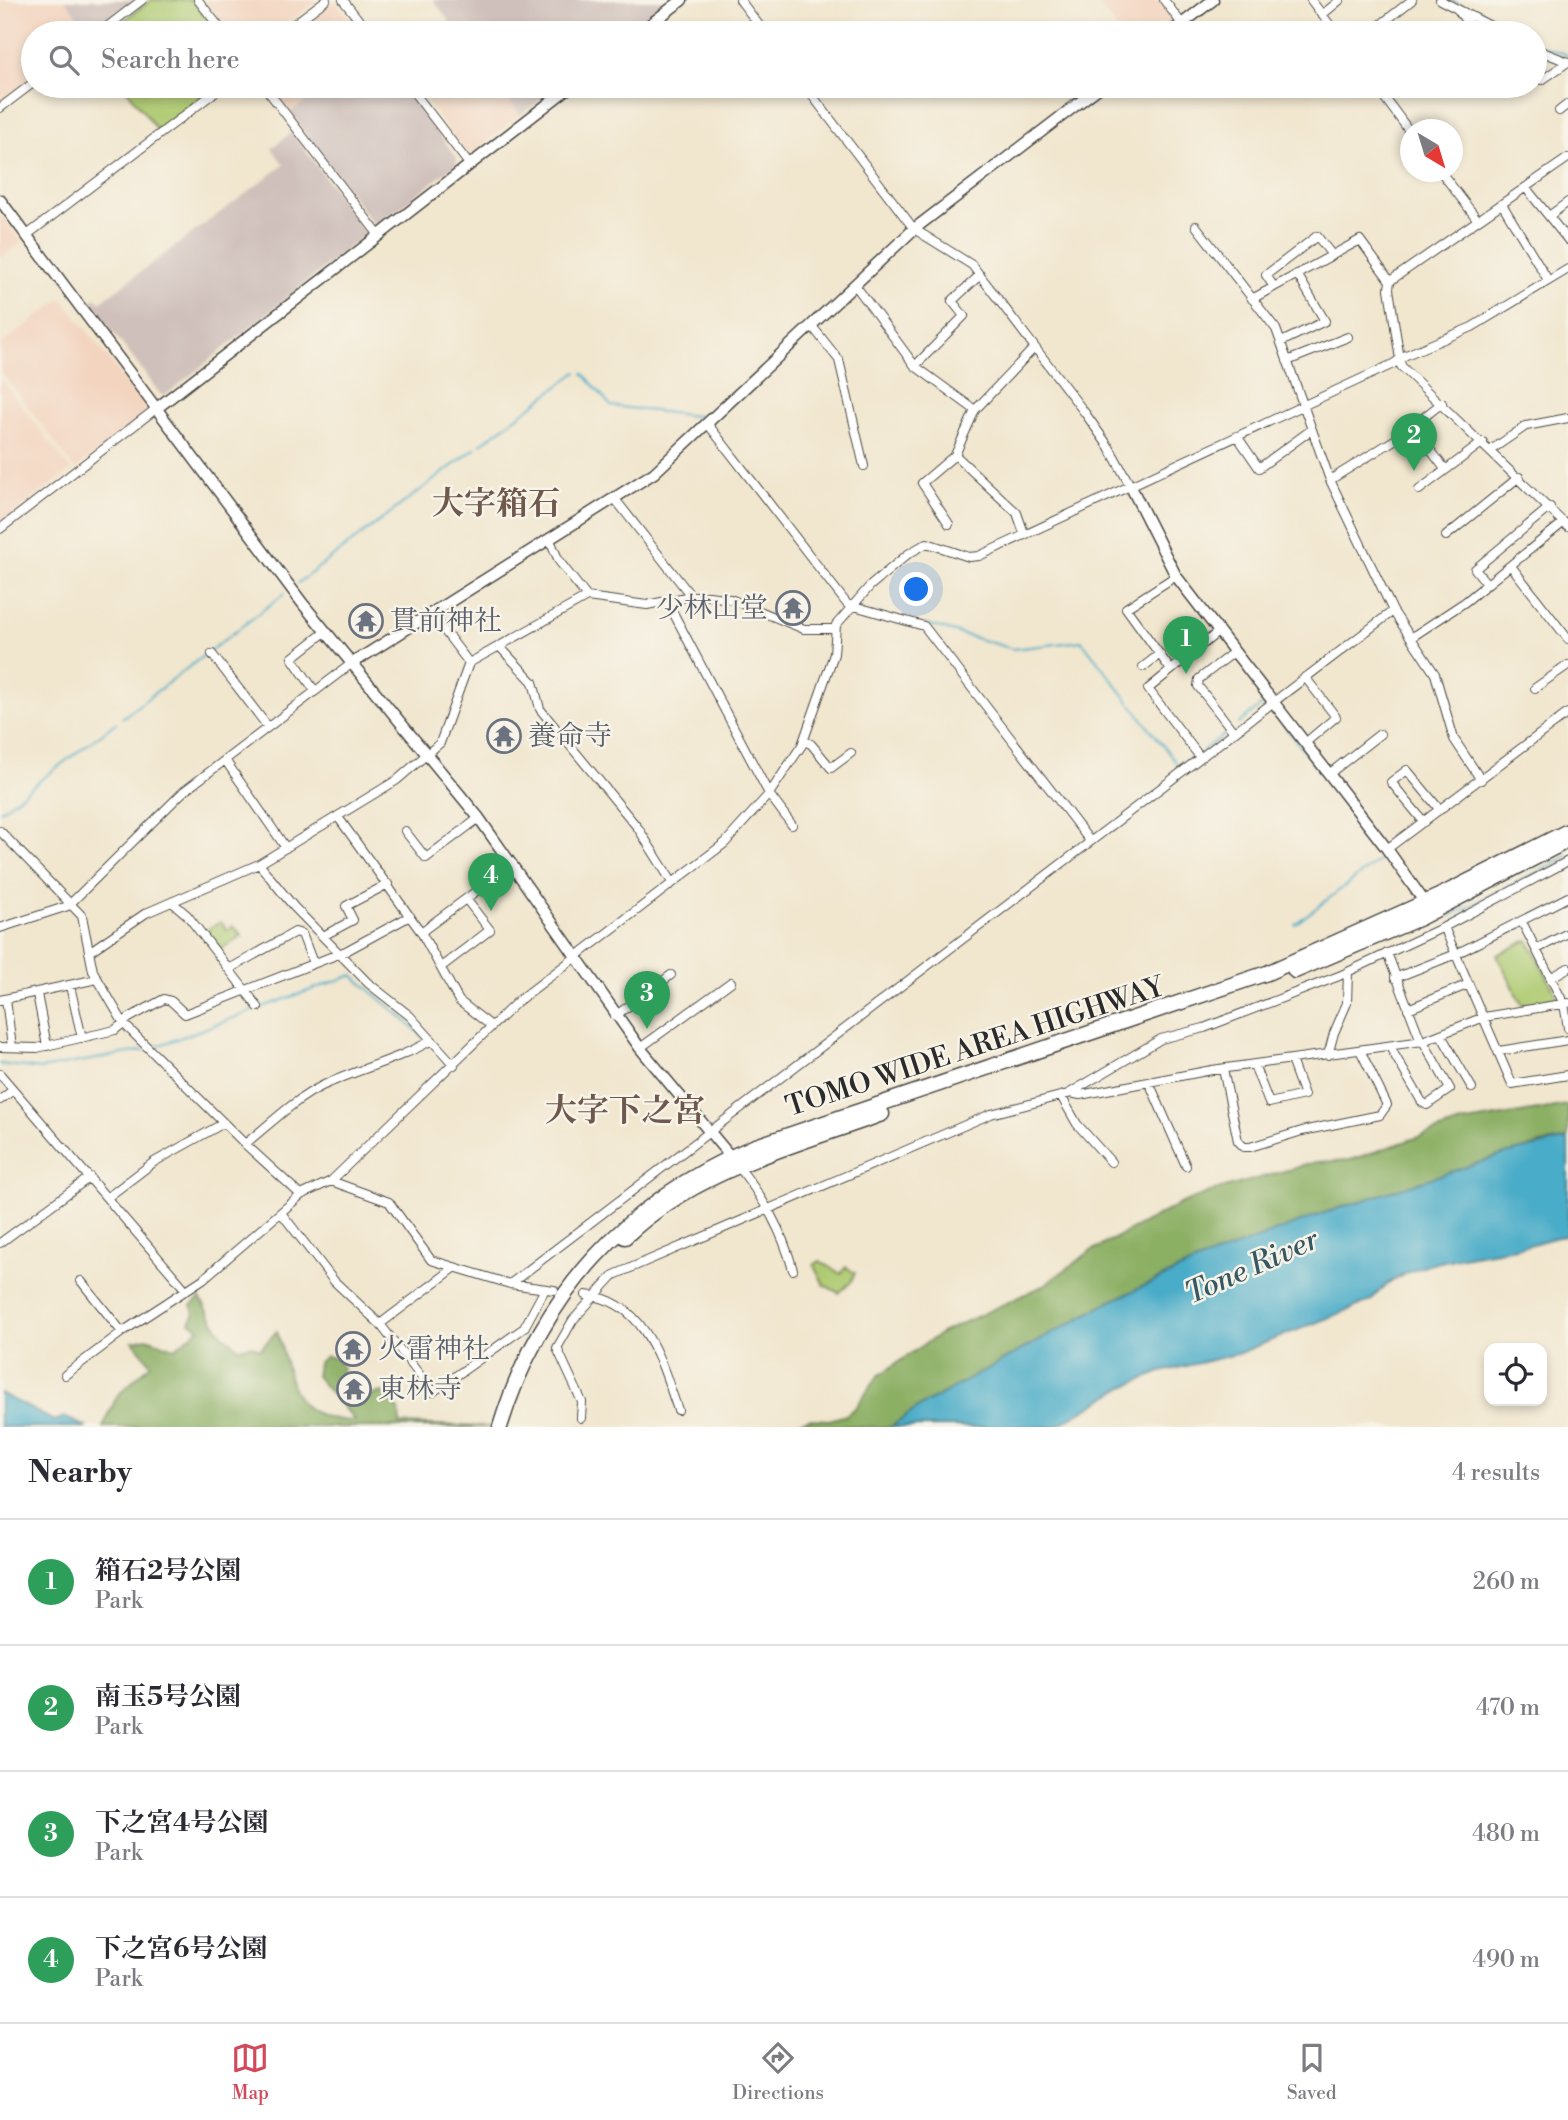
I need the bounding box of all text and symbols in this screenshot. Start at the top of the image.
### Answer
search box [21,21,1547,98]
icon: search [45,41,83,79]
text: Search here [101,44,240,76]
north arrow [1400,119,1463,182]
pin: 2 [1391,413,1437,471]
district label: 大字箱石 [432,484,560,524]
your location [899,572,933,606]
temple icon: 少林山堂 [774,589,812,627]
place label: 少林山堂 [656,591,768,626]
temple icon: 貫前神社 [347,602,385,640]
place label: 貫前神社 [390,604,502,639]
pin: 1 [1163,616,1209,674]
temple icon: 養命寺 [485,717,523,755]
place label: 養命寺 [528,719,612,754]
pin: 4 [468,853,514,911]
street label: TOMO WIDE AREA HIGHWAY [781,969,1170,1125]
pin: 3 [624,971,670,1029]
district label: 大字下之宮 [545,1091,705,1131]
water label: Tone River [1179,1220,1326,1313]
temple icon: 火雷神社 [334,1330,372,1368]
place label: 火雷神社 [378,1332,490,1367]
map controls [1484,1343,1547,1406]
button: locate [1484,1343,1547,1406]
temple icon: 東林寺 [335,1370,373,1408]
place label: 東林寺 [378,1372,462,1407]
text: Nearby [28,1454,132,1492]
text: 4 results [1452,1459,1540,1487]
text: 箱石2号公園 [95,1555,241,1587]
text: 1 [45,1568,57,1596]
text: 260 m [1473,1568,1540,1596]
text: Park [95,1587,143,1615]
text: 南玉5号公園 [95,1681,241,1713]
text: 2 [44,1694,58,1722]
text: 470 m [1476,1694,1540,1722]
text: Park [95,1713,143,1741]
text: 下之宮4号公園 [95,1807,268,1839]
text: 3 [44,1820,58,1848]
text: 480 m [1472,1820,1540,1848]
text: Park [95,1839,143,1867]
text: 下之宮6号公園 [95,1933,267,1965]
text: 4 [43,1946,59,1974]
text: 490 m [1472,1946,1540,1974]
text: Park [95,1965,143,1993]
tab: Map [231,2039,269,2105]
tab: Directions [732,2039,824,2105]
tab: Saved [1287,2039,1337,2105]

